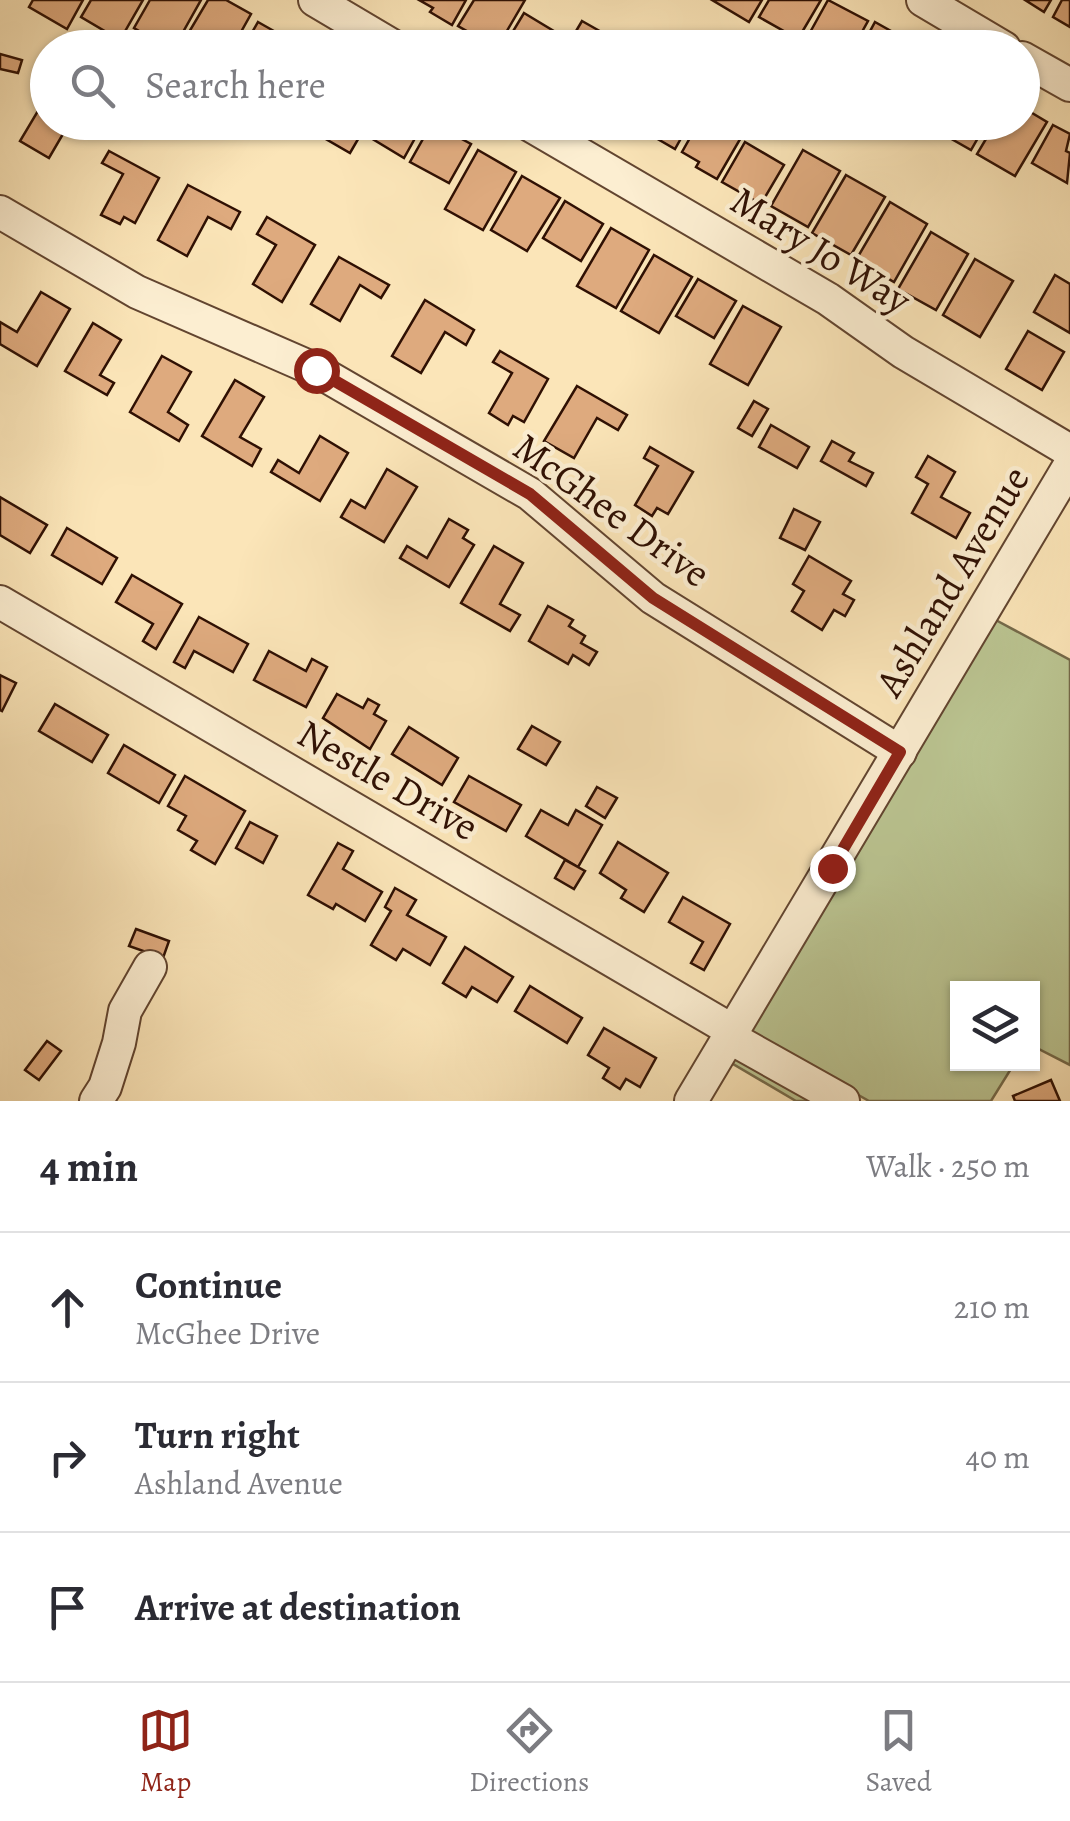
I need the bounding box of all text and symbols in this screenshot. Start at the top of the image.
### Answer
search box [30,30,1040,140]
icon: search [65,58,120,113]
text: Search here [145,59,326,111]
street label: Mary Jo Way [720,173,923,328]
route start [294,348,340,394]
street label: McGhee Drive [502,420,722,600]
street label: Ashland Avenue [861,456,1042,707]
street label: Nestle Drive [287,706,489,854]
route end [810,846,856,892]
map controls [950,981,1040,1071]
button: layers [950,981,1040,1071]
text: 4 min [40,1138,138,1195]
text: Walk · 250 m [866,1144,1030,1188]
text: Continue [135,1259,282,1311]
icon: ahead [40,1280,95,1335]
text: 210 m [954,1285,1030,1329]
text: McGhee Drive [135,1311,320,1355]
text: Turn right [135,1409,300,1461]
icon: right [40,1430,95,1485]
text: 40 m [965,1435,1030,1479]
text: Ashland Avenue [135,1461,343,1505]
icon: arrive [40,1580,95,1635]
text: Arrive at destination [135,1581,461,1633]
tab: Map [138,1703,193,1801]
tab: Directions [469,1703,589,1801]
tab: Saved [866,1703,932,1801]

